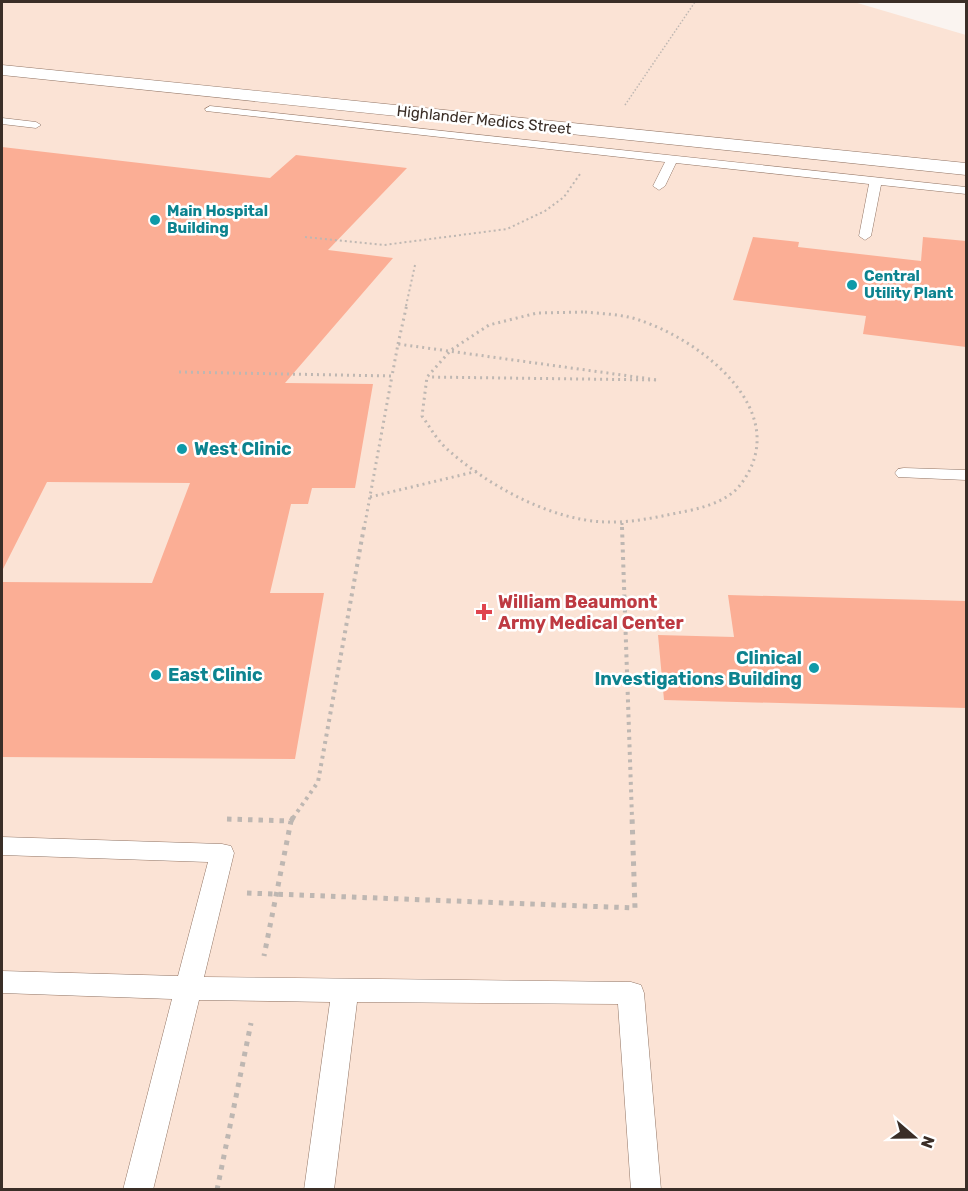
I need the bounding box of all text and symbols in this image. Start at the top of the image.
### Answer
street label: Highlander Medics Street [396,102,572,138]
place label: Main Hospital Building [167,202,268,237]
marker: Main Hospital Building [148,213,162,227]
place label: Central Utility Plant [864,267,953,302]
marker: Central Utility Plant [845,278,859,292]
place label: West Clinic [194,438,292,460]
marker: West Clinic [175,442,189,456]
place label: William Beaumont Army Medical Center [498,591,684,634]
marker: William Beaumont Army Medical Center [475,603,493,621]
place label: Clinical Investigations Building [595,647,802,690]
marker: Clinical Investigations Building [807,661,821,675]
place label: East Clinic [168,664,263,686]
marker: East Clinic [149,668,163,682]
north arrow [884,1107,944,1167]
text: N [917,1133,939,1151]

